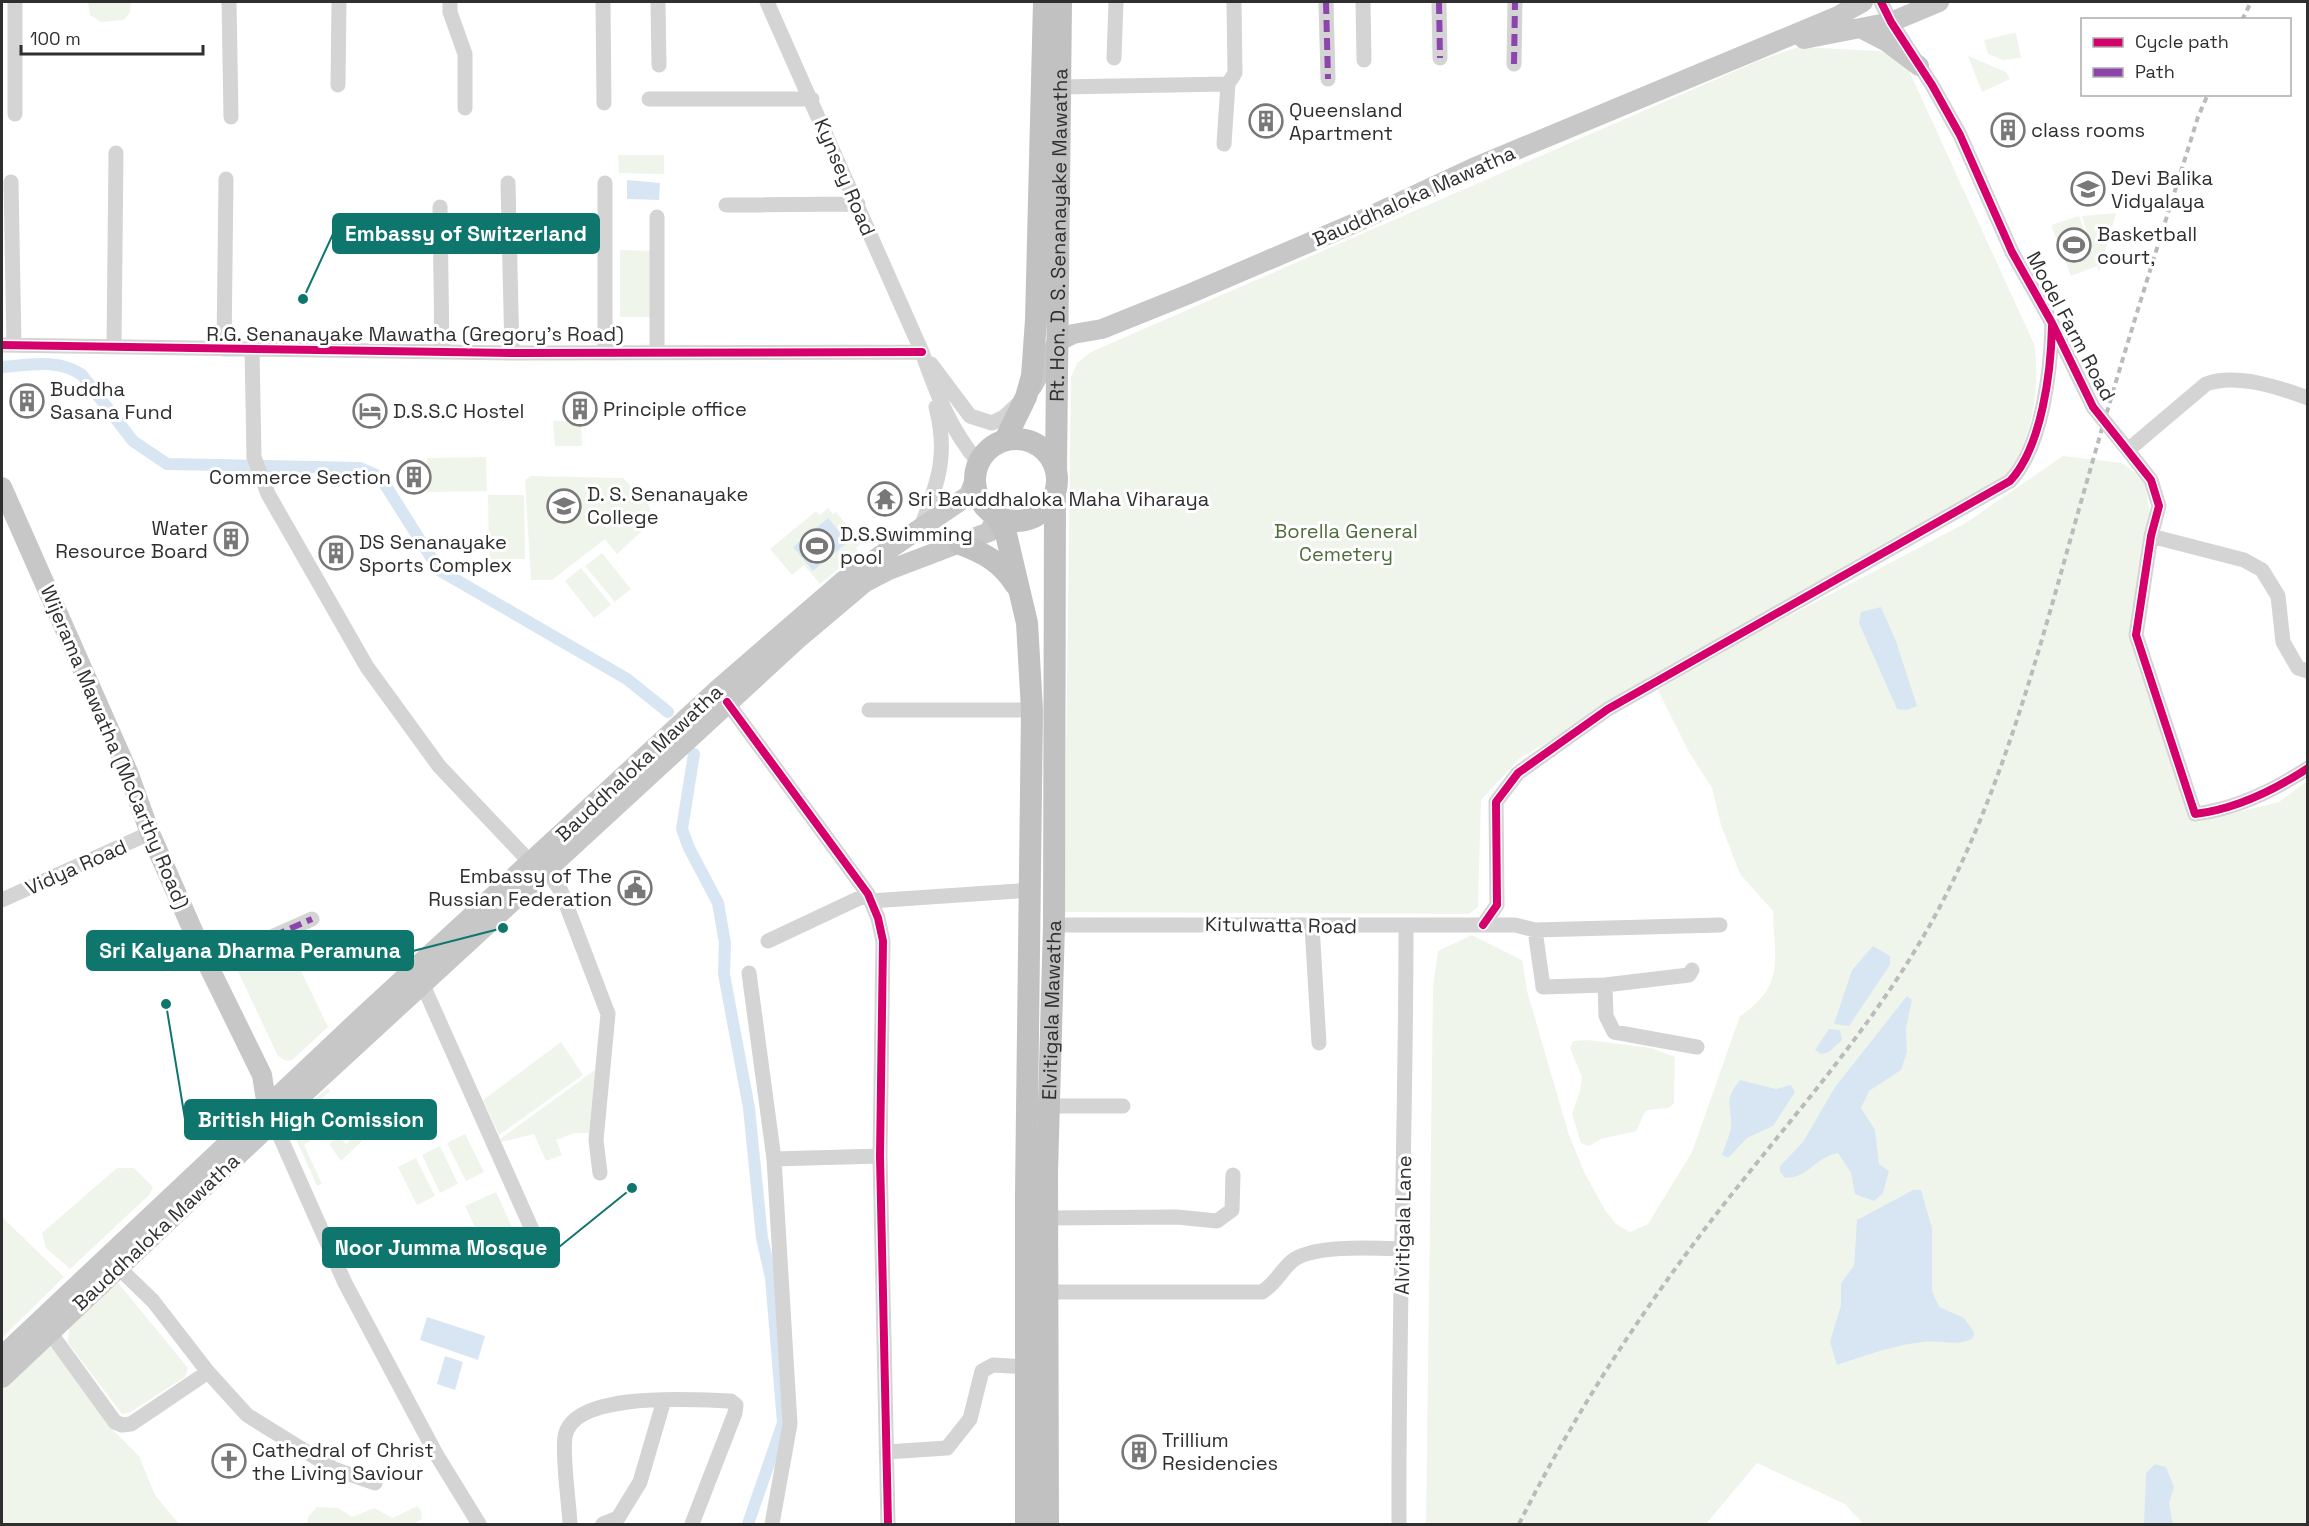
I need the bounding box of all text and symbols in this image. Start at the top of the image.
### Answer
scale bar [21,18,202,56]
legend [2081,18,2291,96]
text: 100 m [30,27,81,50]
text: Cycle path [2135,30,2229,53]
text: Path [2135,60,2175,83]
street label: Rt. Hon. D. S. Senanayake Mawatha [1044,68,1073,402]
place label: Queensland Apartment [1289,97,1403,146]
building icon: Queensland Apartment [1248,103,1284,139]
building icon: class rooms [1990,112,2026,148]
street label: Kynsey Road [809,114,881,240]
place label: class rooms [2031,117,2145,143]
street label: Bauddhaloka Mawatha [1309,140,1519,252]
place label: Devi Balika Vidyalaya [2111,165,2213,214]
school or university icon: Devi Balika Vidyalaya [2070,171,2106,207]
callout: Embassy of Switzerland [333,214,599,253]
text: Embassy of Switzerland [345,220,587,247]
place label: Basketball court, [2097,221,2197,270]
sports icon: Basketball court, [2056,227,2092,263]
street label: Model Farm Road [2021,247,2121,405]
street label: R.G. Senanayake Mawatha (Gregory's Road) [206,321,624,347]
place label: Buddha Sasana Fund [50,376,173,425]
building icon: Buddha Sasana Fund [9,383,45,419]
building icon: Principle office [562,391,598,427]
hotel icon: D.S.S.C Hostel [352,393,388,429]
place label: Principle office [603,396,747,422]
place label: D.S.S.C Hostel [393,398,524,424]
building icon: Commerce Section [396,459,432,495]
place label: Commerce Section [209,464,391,490]
place label: D. S. Senanayake College [587,481,748,530]
temple icon: Sri Bauddhaloka Maha Viharaya [867,481,903,517]
place label: Sri Bauddhaloka Maha Viharaya [908,486,1209,512]
school or university icon: D. S. Senanayake College [546,488,582,524]
place label: Water Resource Board [55,515,208,564]
park label: Borella General Cemetery [1274,518,1418,567]
building icon: Water Resource Board [213,521,249,557]
place label: D.S.Swimming pool [840,521,973,570]
sports icon: D.S.Swimming pool [799,528,835,564]
place label: DS Senanayake Sports Complex [359,529,512,578]
building icon: DS Senanayake Sports Complex [318,535,354,571]
street label: Wijerama Mawatha (McCarthy Road) [35,581,195,913]
street label: Bauddhaloka Mawatha [550,679,728,847]
street label: Vidya Road [21,833,131,901]
place label: Embassy of The Russian Federation [428,863,612,912]
public building icon: Embassy of The Russian Federation [617,870,653,906]
street label: Kitulwatta Road [1205,911,1357,939]
street label: Elvitigala Mawatha [1036,920,1067,1100]
callout: Sri Kalyana Dharma Peramuna [87,931,413,970]
text: Sri Kalyana Dharma Peramuna [99,937,401,964]
callout: British High Comission [185,1100,436,1139]
text: British High Comission [198,1106,424,1133]
street label: Bauddhaloka Mawatha [67,1148,245,1316]
street label: Alvitigala Lane [1389,1155,1417,1295]
callout: Noor Jumma Mosque [323,1228,559,1267]
text: Noor Jumma Mosque [335,1234,547,1261]
place label: Trillium Residencies [1162,1427,1278,1476]
building icon: Trillium Residencies [1121,1434,1157,1470]
place label: Cathedral of Christ the Living Saviour [252,1437,434,1486]
church icon: Cathedral of Christ the Living Saviour [211,1443,247,1479]

